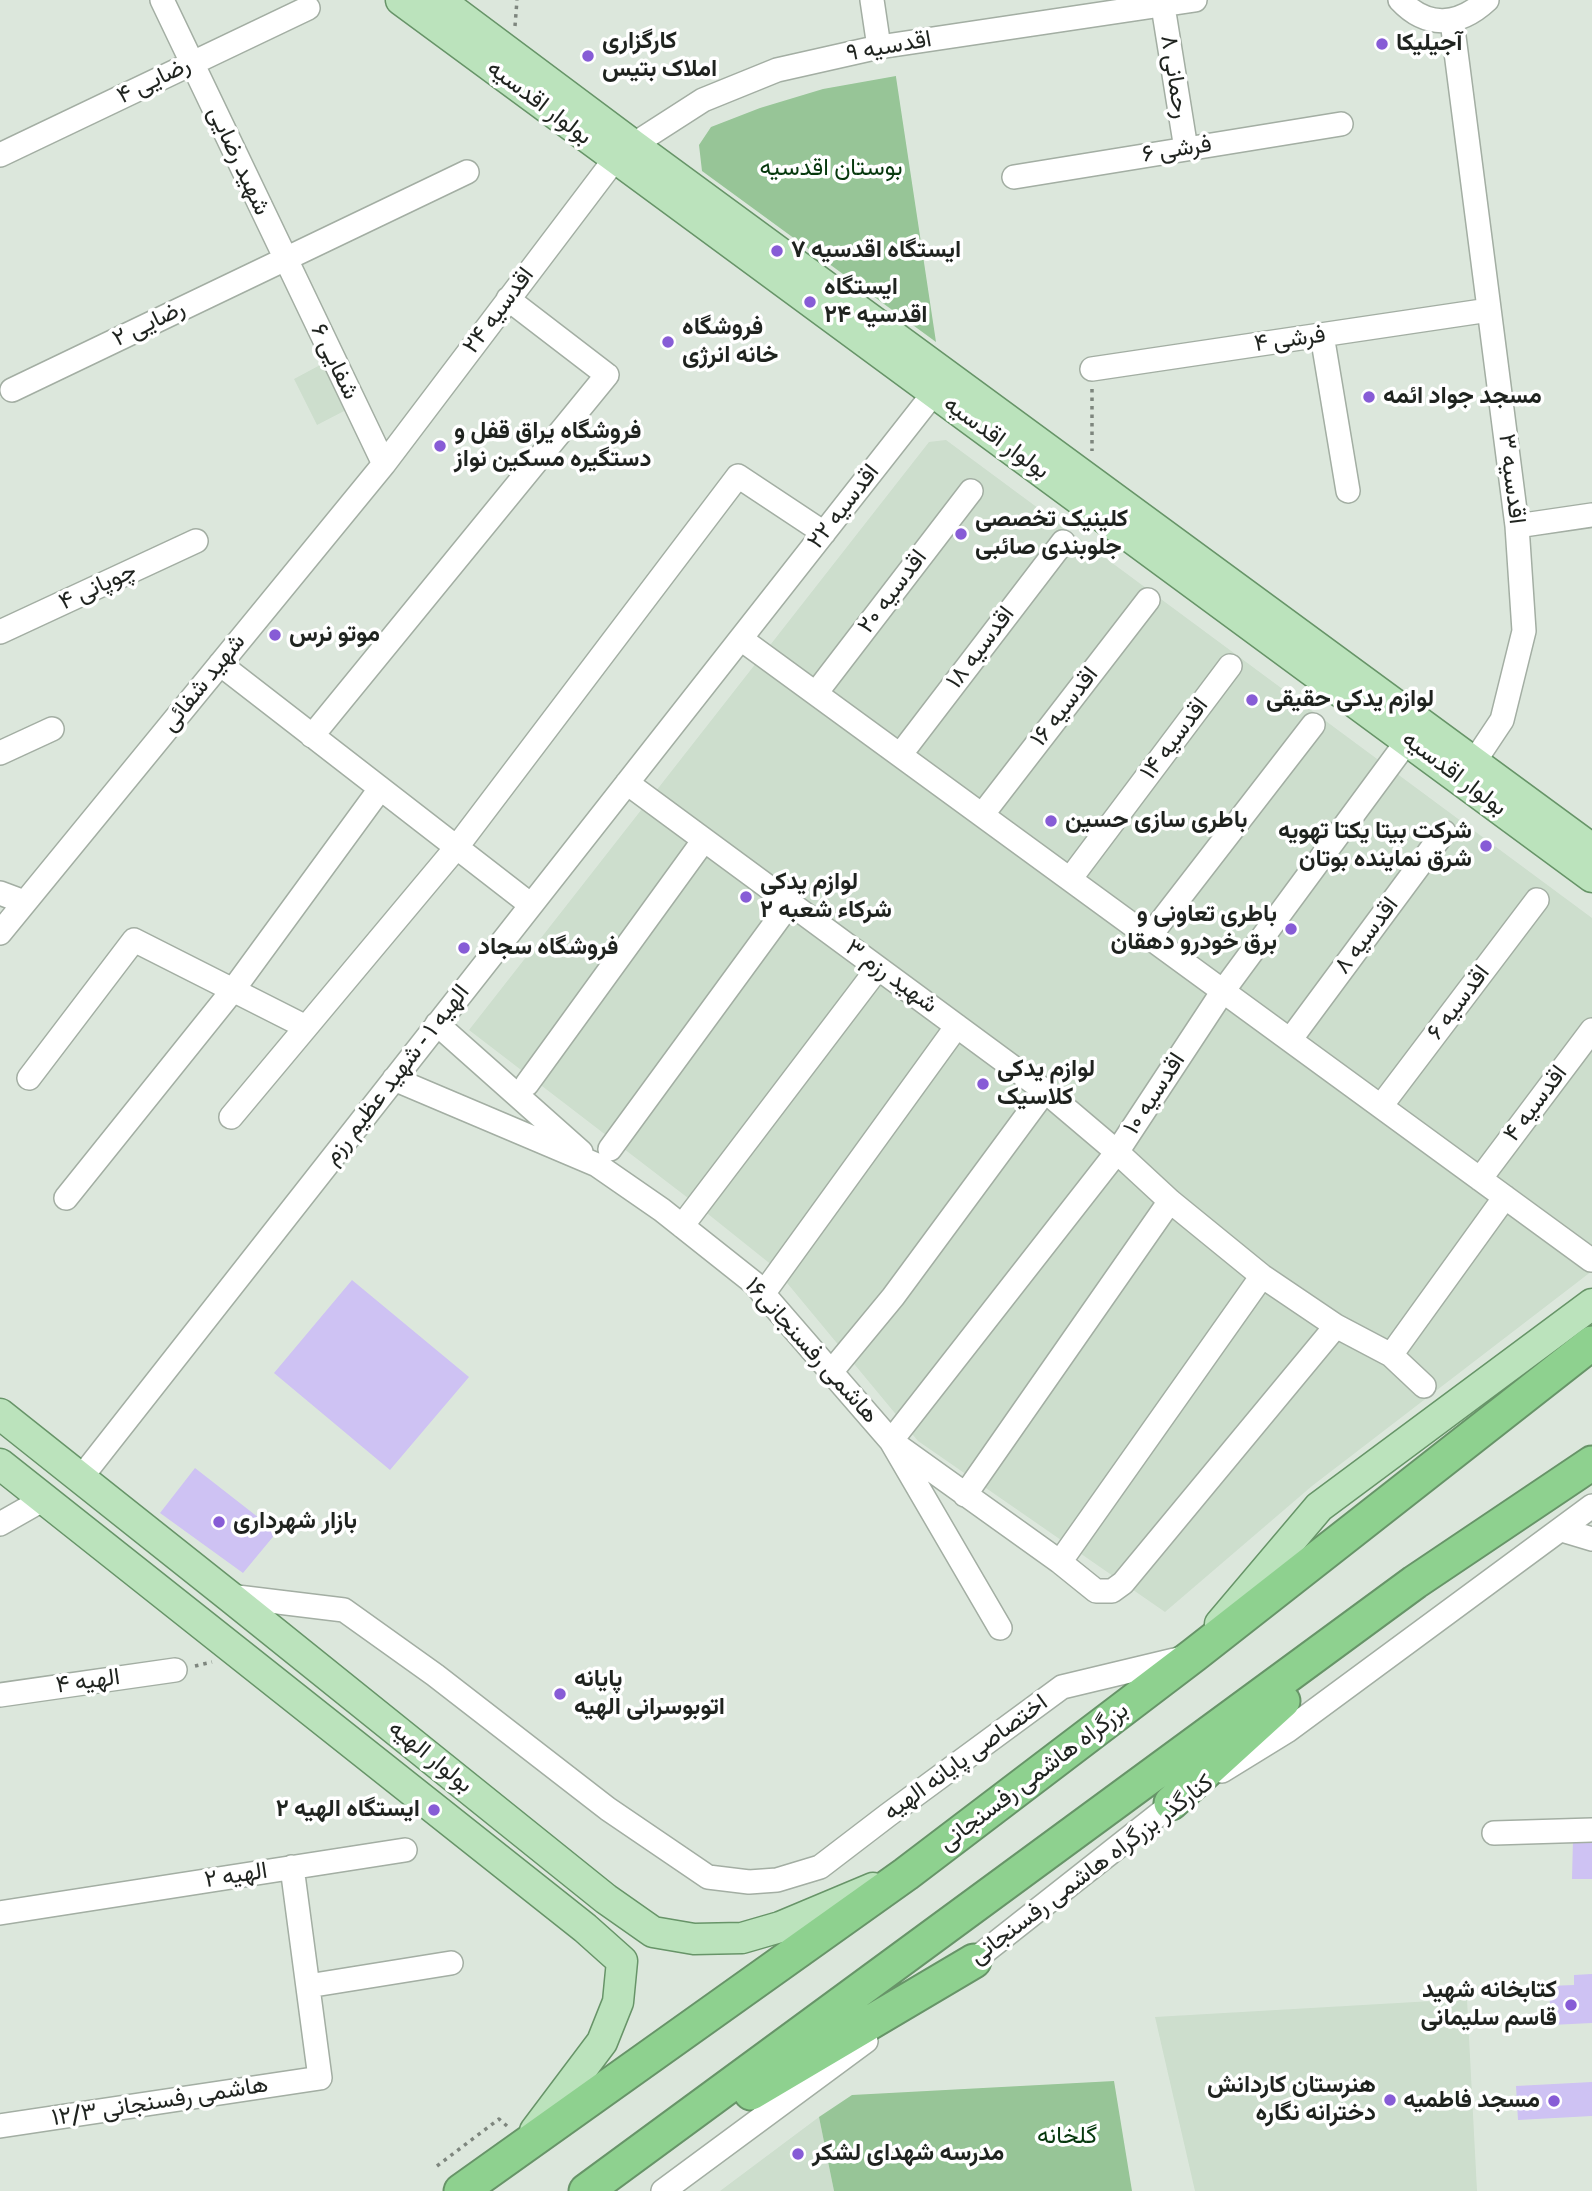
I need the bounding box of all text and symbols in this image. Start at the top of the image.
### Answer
street label: اقدسیه ۹ [844,25,934,69]
place label: کارگزاری املاک بتیس [602,28,717,84]
place label: آجیلیکا [1396,30,1462,58]
street label: رحمانی ۸ [1153,33,1195,121]
marker: آجیلیکا [1374,36,1390,52]
marker: کارگزاری املاک بتیس [580,48,596,64]
street label: رضایی ۴ [113,51,195,111]
street label: بولوار اقدسیه [481,54,597,152]
street label: شهید رضایی [200,102,276,220]
street label: فرشی ۶ [1140,130,1214,170]
park label: بوستان اقدسیه [759,155,903,183]
place label: ایستگاه اقدسیه ۷ [791,237,961,265]
marker: ایستگاه اقدسیه ۷ [769,243,785,259]
street label: اقدسیه ۲۴ [457,262,541,360]
place label: ایستگاه اقدسیه ۲۴ [824,274,928,330]
street label: رضایی ۲ [108,294,190,354]
marker: ایستگاه اقدسیه ۲۴ [802,294,818,310]
place label: فروشگاه خانه انرژی [682,314,778,370]
street label: شفایی ۶ [303,320,365,404]
street label: فرشی ۴ [1252,321,1328,359]
marker: فروشگاه خانه انرژی [660,334,676,350]
place label: مسجد جواد ائمه [1383,383,1542,411]
marker: مسجد جواد ائمه [1361,389,1377,405]
street label: بولوار اقدسیه [937,390,1055,486]
place label: فروشگاه یراق قفل و دستگیره مسکین نواز [454,418,651,474]
street label: اقدسیه ۳ [1491,432,1531,526]
marker: فروشگاه یراق قفل و دستگیره مسکین نواز [432,438,448,454]
street label: اقدسیه ۲۲ [802,459,886,555]
place label: کلینیک تخصصی جلوبندی صائبی [975,506,1128,562]
marker: کلینیک تخصصی جلوبندی صائبی [953,526,969,542]
street label: اقدسیه ۲۰ [852,544,934,640]
street label: چوپانی ۴ [55,557,141,617]
street label: اقدسیه ۱۸ [941,601,1021,695]
place label: موتو نرس [289,621,380,649]
marker: موتو نرس [267,627,283,643]
street label: شهید شفائی [156,628,252,738]
street label: اقدسیه ۱۶ [1025,661,1105,753]
place label: لوازم یدکی حقیقی [1266,686,1434,714]
street label: اقدسیه ۱۴ [1135,692,1215,786]
marker: لوازم یدکی حقیقی [1244,692,1260,708]
street label: بولوار اقدسیه [1396,725,1512,823]
place label: باطری سازی حسین [1065,807,1248,835]
marker: باطری سازی حسین [1043,813,1059,829]
place label: شرکت بیتا یکتا تهویه شرق نماینده بوتان [1278,818,1472,874]
marker: شرکت بیتا یکتا تهویه شرق نماینده بوتان [1478,838,1494,854]
place label: لوازم یدکی شرکاء شعبه ۲ [760,869,892,925]
marker: لوازم یدکی شرکاء شعبه ۲ [738,889,754,905]
street label: اقدسیه ۸ [1329,892,1405,980]
place label: باطری تعاونی و برق خودرو دهقان [1110,901,1277,957]
marker: باطری تعاونی و برق خودرو دهقان [1283,921,1299,937]
place label: فروشگاه سجاد [478,934,619,962]
street label: شهید رزم ۳ [839,934,943,1020]
marker: فروشگاه سجاد [456,940,472,956]
street label: اقدسیه ۶ [1422,960,1496,1046]
street label: الهیه ۱ - شهید عظیم رزم [318,979,476,1171]
street label: اقدسیه ۱۰ [1118,1048,1192,1140]
place label: لوازم یدکی کلاسیک [997,1056,1095,1112]
street label: اقدسیه ۴ [1498,1060,1574,1148]
marker: لوازم یدکی کلاسیک [975,1076,991,1092]
street label: هاشمی رفسنجانی۱۶ [738,1272,884,1430]
place label: بازار شهرداری [233,1508,357,1536]
marker: بازار شهرداری [211,1514,227,1530]
street label: الهیه ۴ [54,1663,122,1701]
place label: پایانه اتوبوسرانی الهیه [574,1666,725,1722]
marker: پایانه اتوبوسرانی الهیه [552,1686,568,1702]
street label: اختصاصی پایانه الهیه [878,1689,1054,1827]
street label: بزرگراه هاشمی رفسنجانی [933,1696,1135,1858]
street label: بولوار الهیه [382,1714,478,1800]
street label: کنارگذر بزرگراه هاشمی رفسنجانی [964,1769,1220,1971]
place label: ایستگاه الهیه ۲ [276,1796,420,1824]
marker: ایستگاه الهیه ۲ [426,1802,442,1818]
street label: الهیه ۲ [202,1857,270,1895]
place label: کتابخانه شهید قاسم سلیمانی [1421,1977,1557,2033]
marker: کتابخانه شهید قاسم سلیمانی [1563,1997,1579,2013]
street label: هاشمی رفسنجانی ۱۲/۳ [50,2071,270,2133]
place label: هنرستان کاردانش دخترانه نگاره [1207,2072,1376,2128]
place label: مسجد فاطمیه [1403,2087,1540,2115]
marker: هنرستان کاردانش دخترانه نگاره [1382,2092,1398,2108]
marker: مسجد فاطمیه [1546,2093,1562,2109]
park label: گلخانه [1037,2123,1097,2151]
place label: مدرسه شهدای لشکر [812,2140,1004,2168]
marker: مدرسه شهدای لشکر [790,2146,806,2162]

